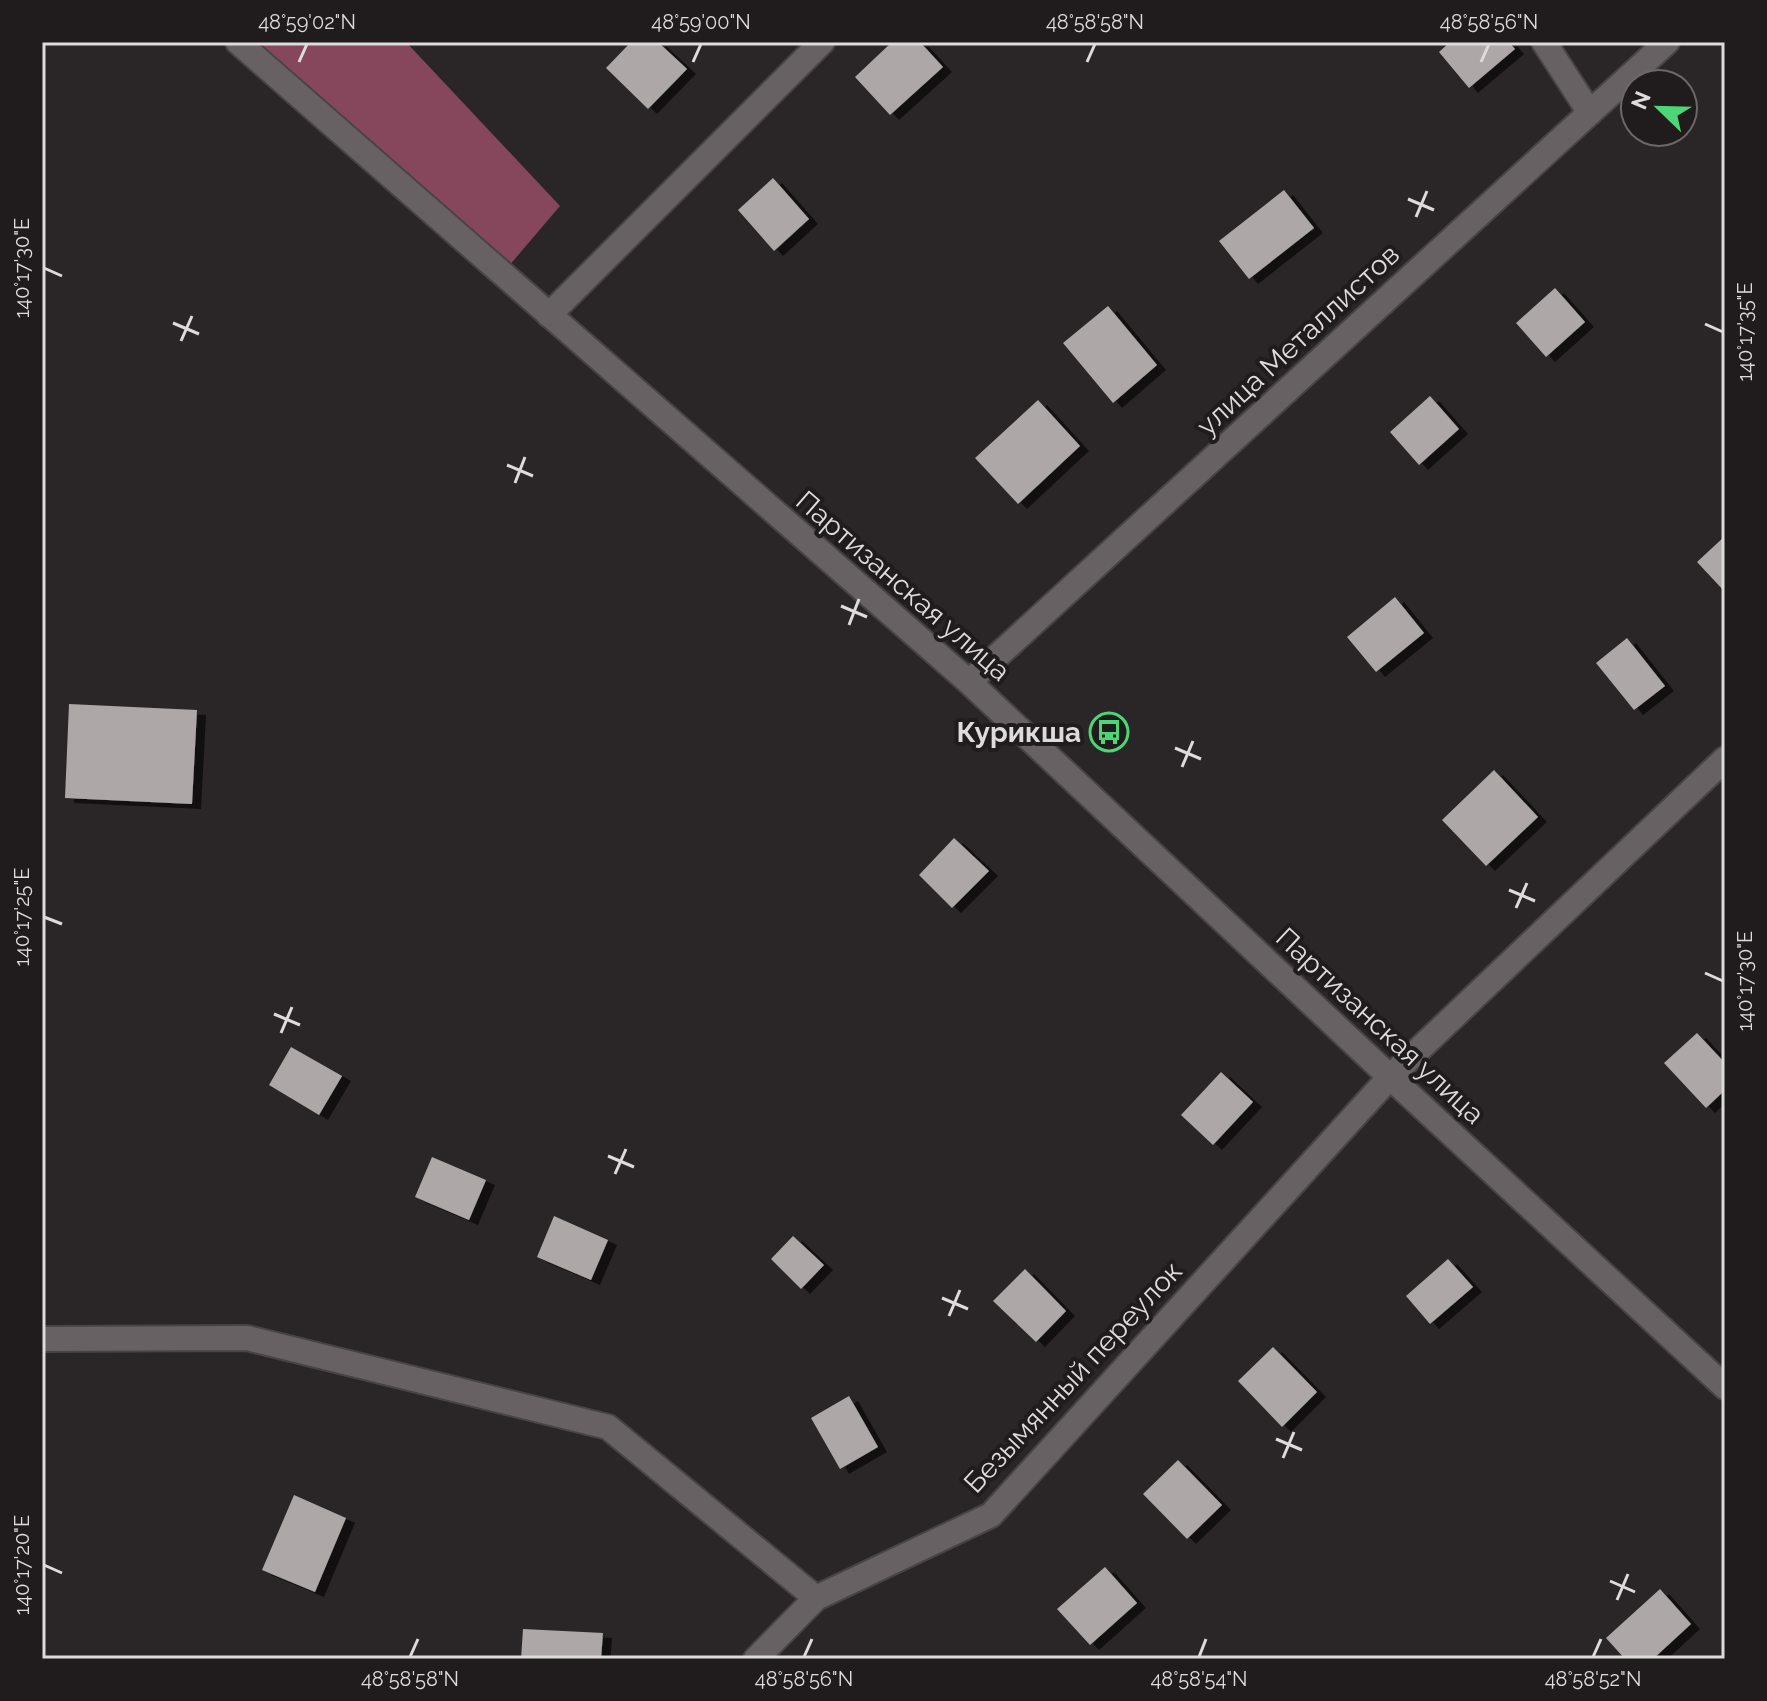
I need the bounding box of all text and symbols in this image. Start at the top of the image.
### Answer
text: 48°59'02"N [258,10,356,34]
text: 48°59'00"N [651,10,751,34]
text: 48°58'58"N [1046,10,1144,34]
text: 48°58'56"N [1440,10,1538,34]
north arrow [1619,68,1699,148]
text: N [1625,87,1656,113]
text: 140°17'30"E [10,218,34,318]
street label: улица Металлистов [1190,238,1406,442]
text: 140°17'35"E [1733,282,1757,382]
street label: Партизанская улица [789,484,1017,688]
bus stop icon: Курикша [1088,711,1130,753]
place label: Курикша [956,716,1081,749]
text: 140°17'25"E [10,868,34,966]
street label: Партизанская улица [1269,921,1491,1131]
text: 140°17'30"E [1733,931,1757,1031]
street label: Безымянный переулок [957,1255,1189,1499]
text: 140°17'20"E [10,1515,34,1615]
text: 48°58'58"N [361,1667,459,1691]
text: 48°58'56"N [755,1667,853,1691]
text: 48°58'54"N [1150,1667,1248,1691]
text: 48°58'52"N [1545,1667,1641,1691]

